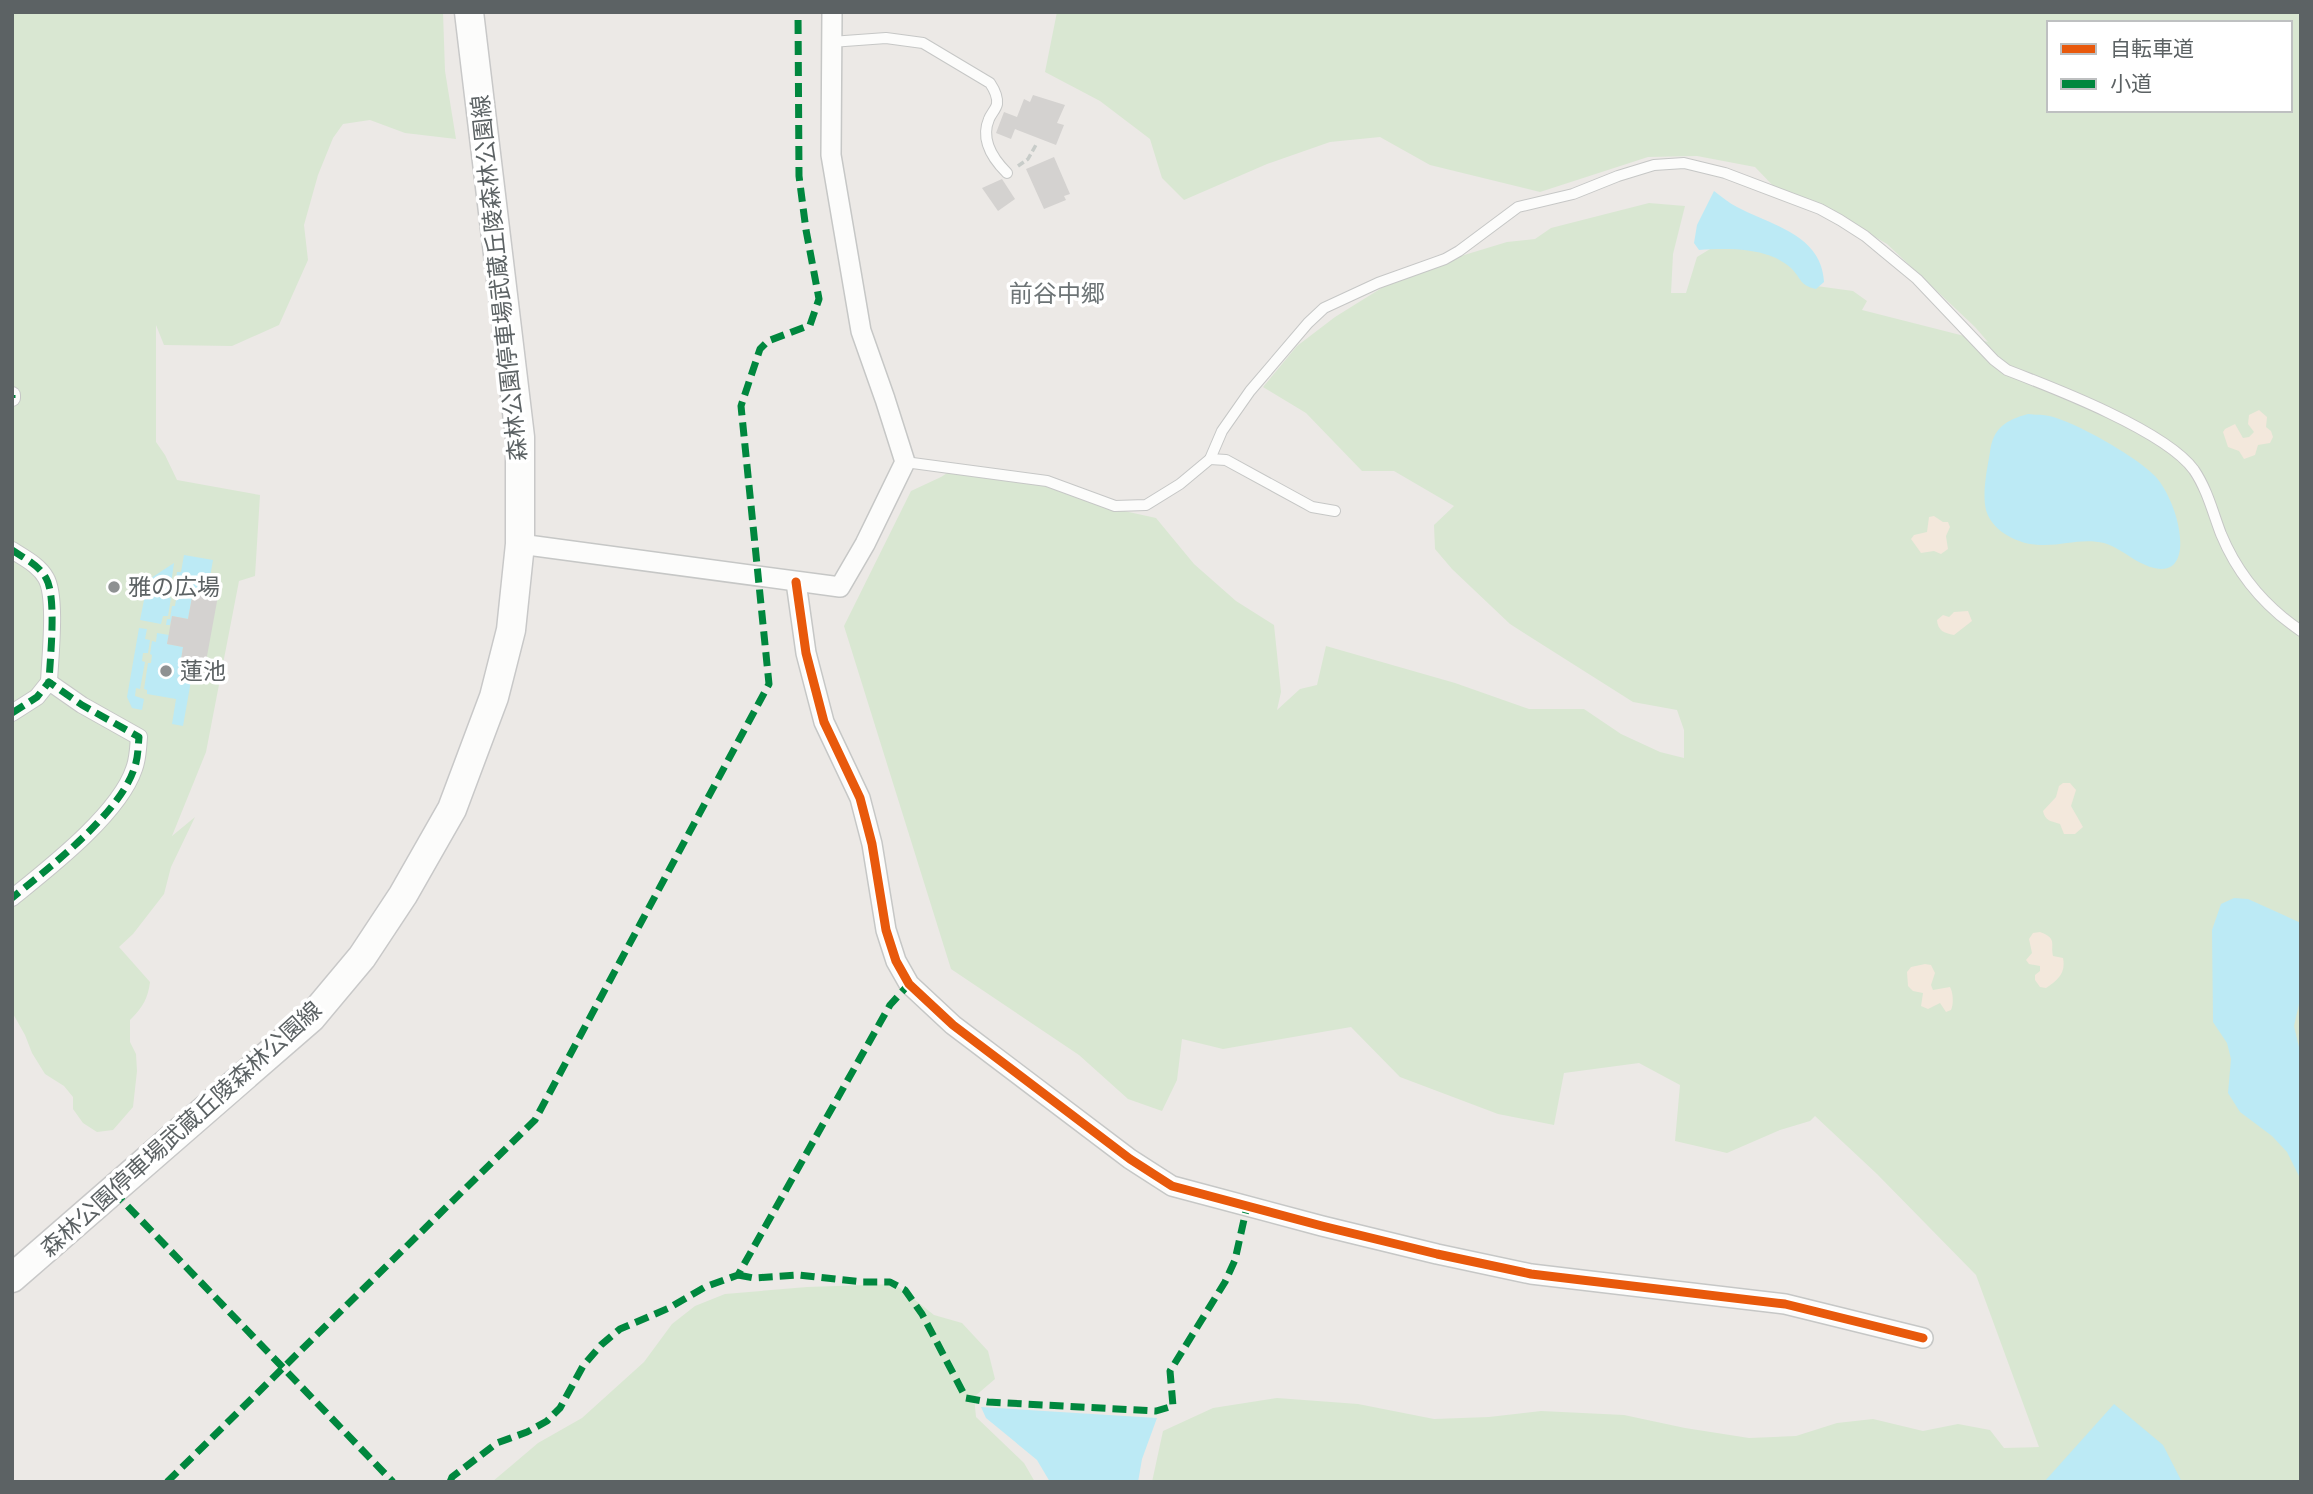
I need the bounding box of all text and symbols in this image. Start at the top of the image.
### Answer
legend [2047,21,2292,112]
text: 自転車道 [2110,35,2194,60]
text: 小道 [2110,70,2152,95]
street label: 森林公園停車場武蔵丘陵森林公園線 [465,94,531,463]
district label: 前谷中郷 [1009,278,1105,307]
place label: 雅の広場 [128,572,220,600]
marker: 雅の広場 [106,579,122,595]
place label: 蓮池 [180,656,226,684]
marker: 蓮池 [158,663,174,679]
street label: 森林公園停車場武蔵丘陵森林公園線 [34,995,326,1262]

